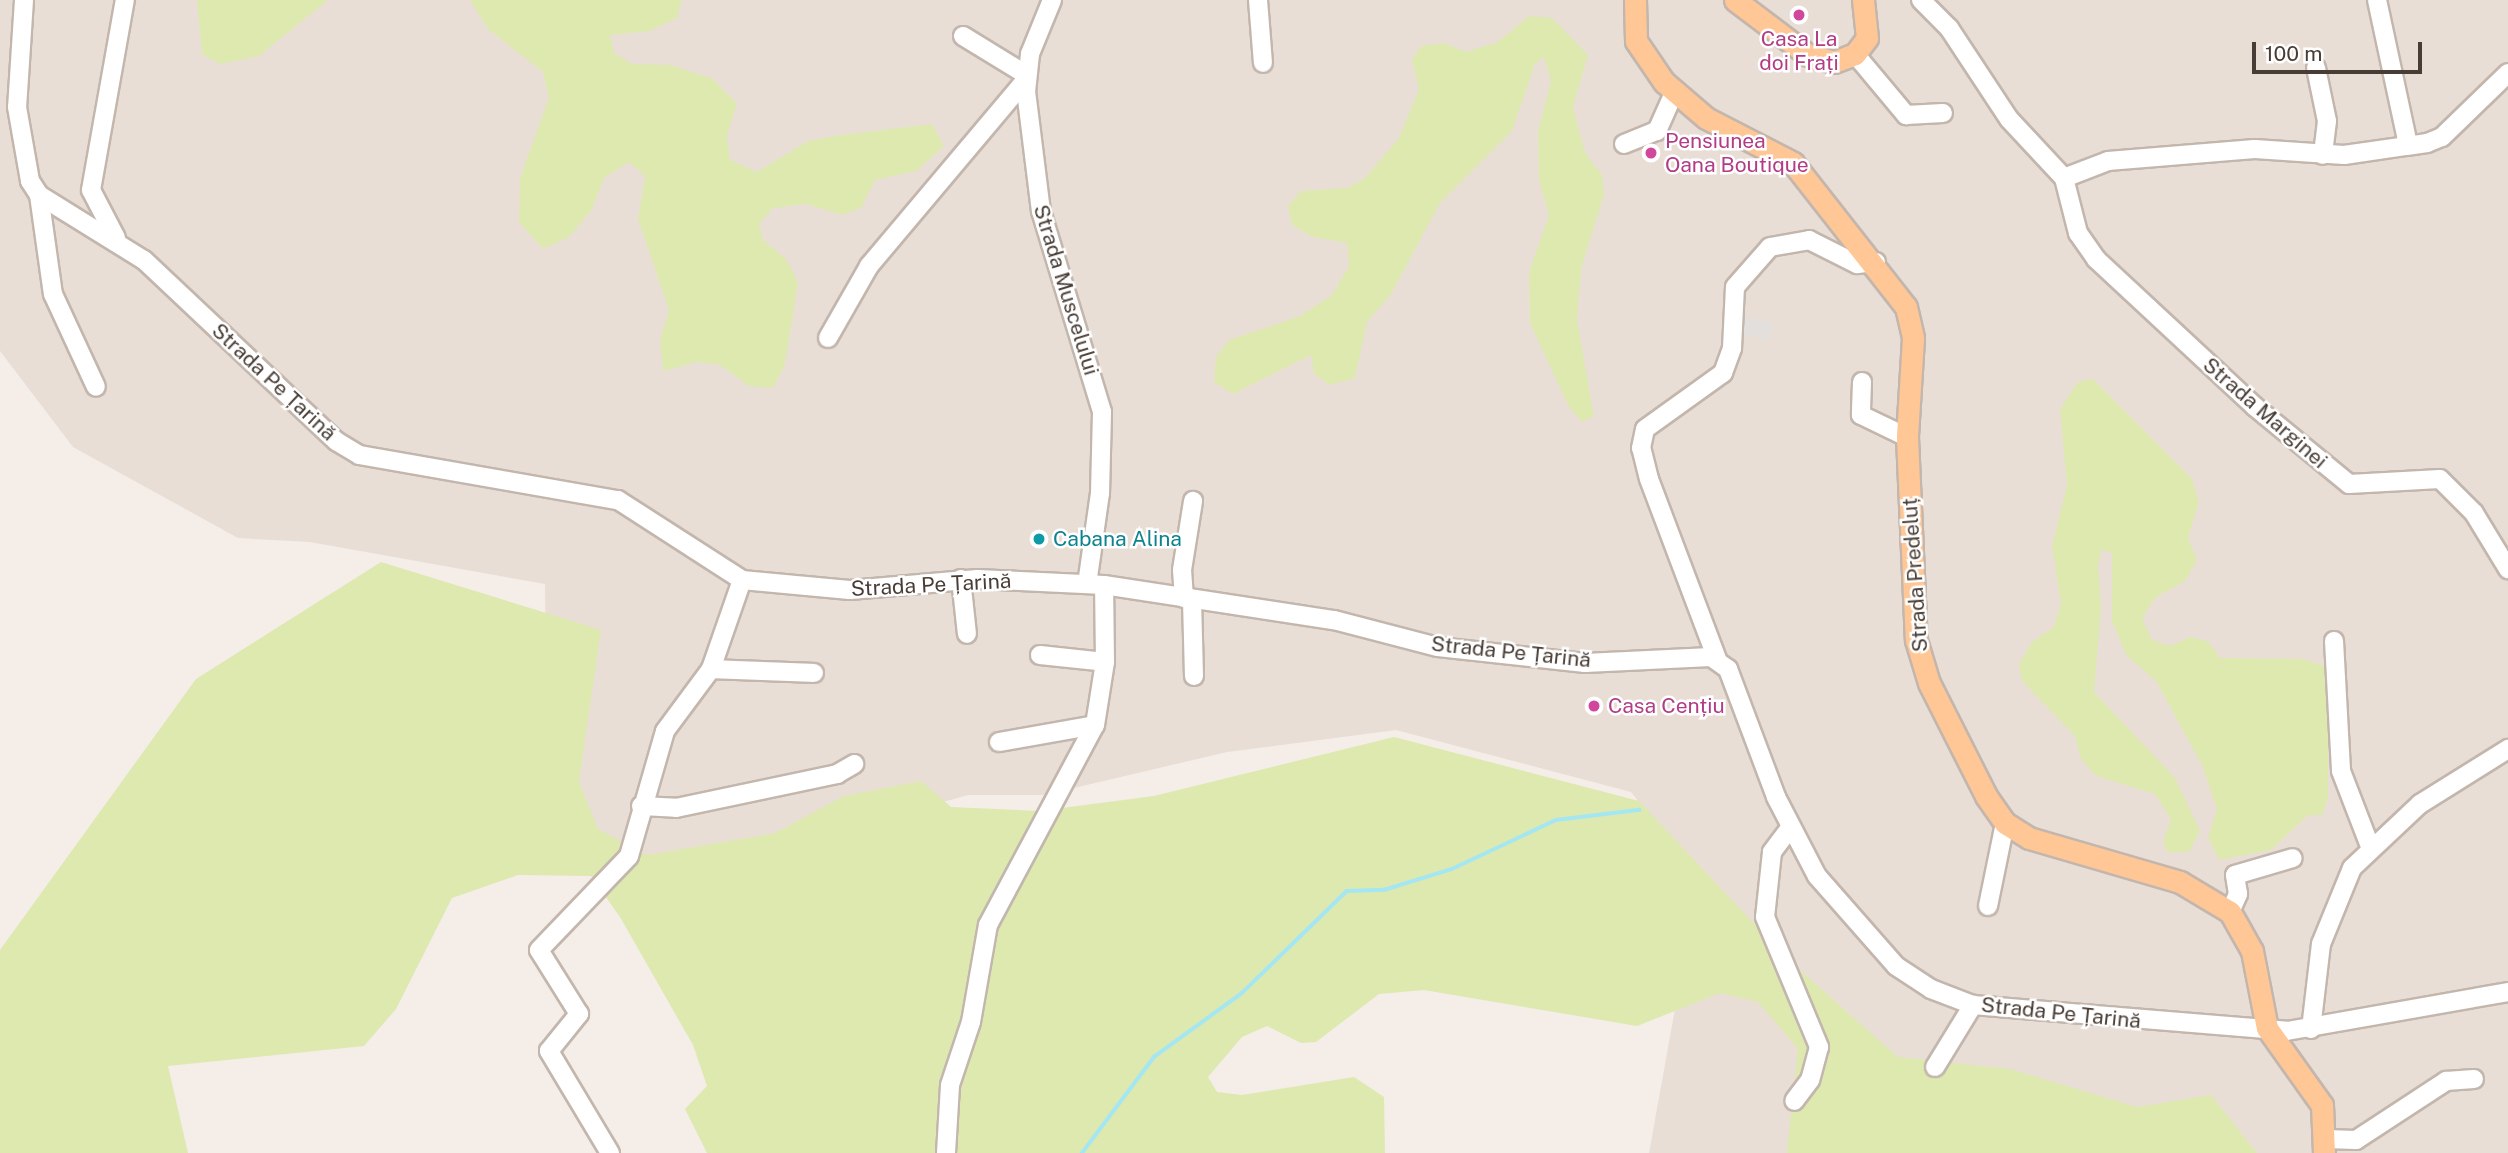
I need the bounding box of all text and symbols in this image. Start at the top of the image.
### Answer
marker: Casa La doi Frați [1791,7,1807,23]
place label: Casa La doi Frați [1759,26,1839,76]
scale bar [2256,28,2426,72]
text: 100 m [2265,41,2322,66]
place label: Pensiunea Oana Boutique [1665,128,1809,178]
marker: Pensiunea Oana Boutique [1643,145,1659,161]
street label: Strada Muscelului [1028,202,1104,378]
street label: Strada Pe Țarină [207,318,341,446]
street label: Strada Marginei [2198,352,2332,474]
street label: Strada Predeluț [1897,497,1933,653]
place label: Cabana Alina [1053,526,1182,552]
marker: Cabana Alina [1031,531,1047,547]
street label: Strada Pe Țarină [850,568,1012,602]
street label: Strada Pe Țarină [1430,631,1592,673]
place label: Casa Cențiu [1608,693,1725,719]
marker: Casa Cențiu [1586,698,1602,714]
street label: Strada Pe Țarină [1980,992,2142,1034]

